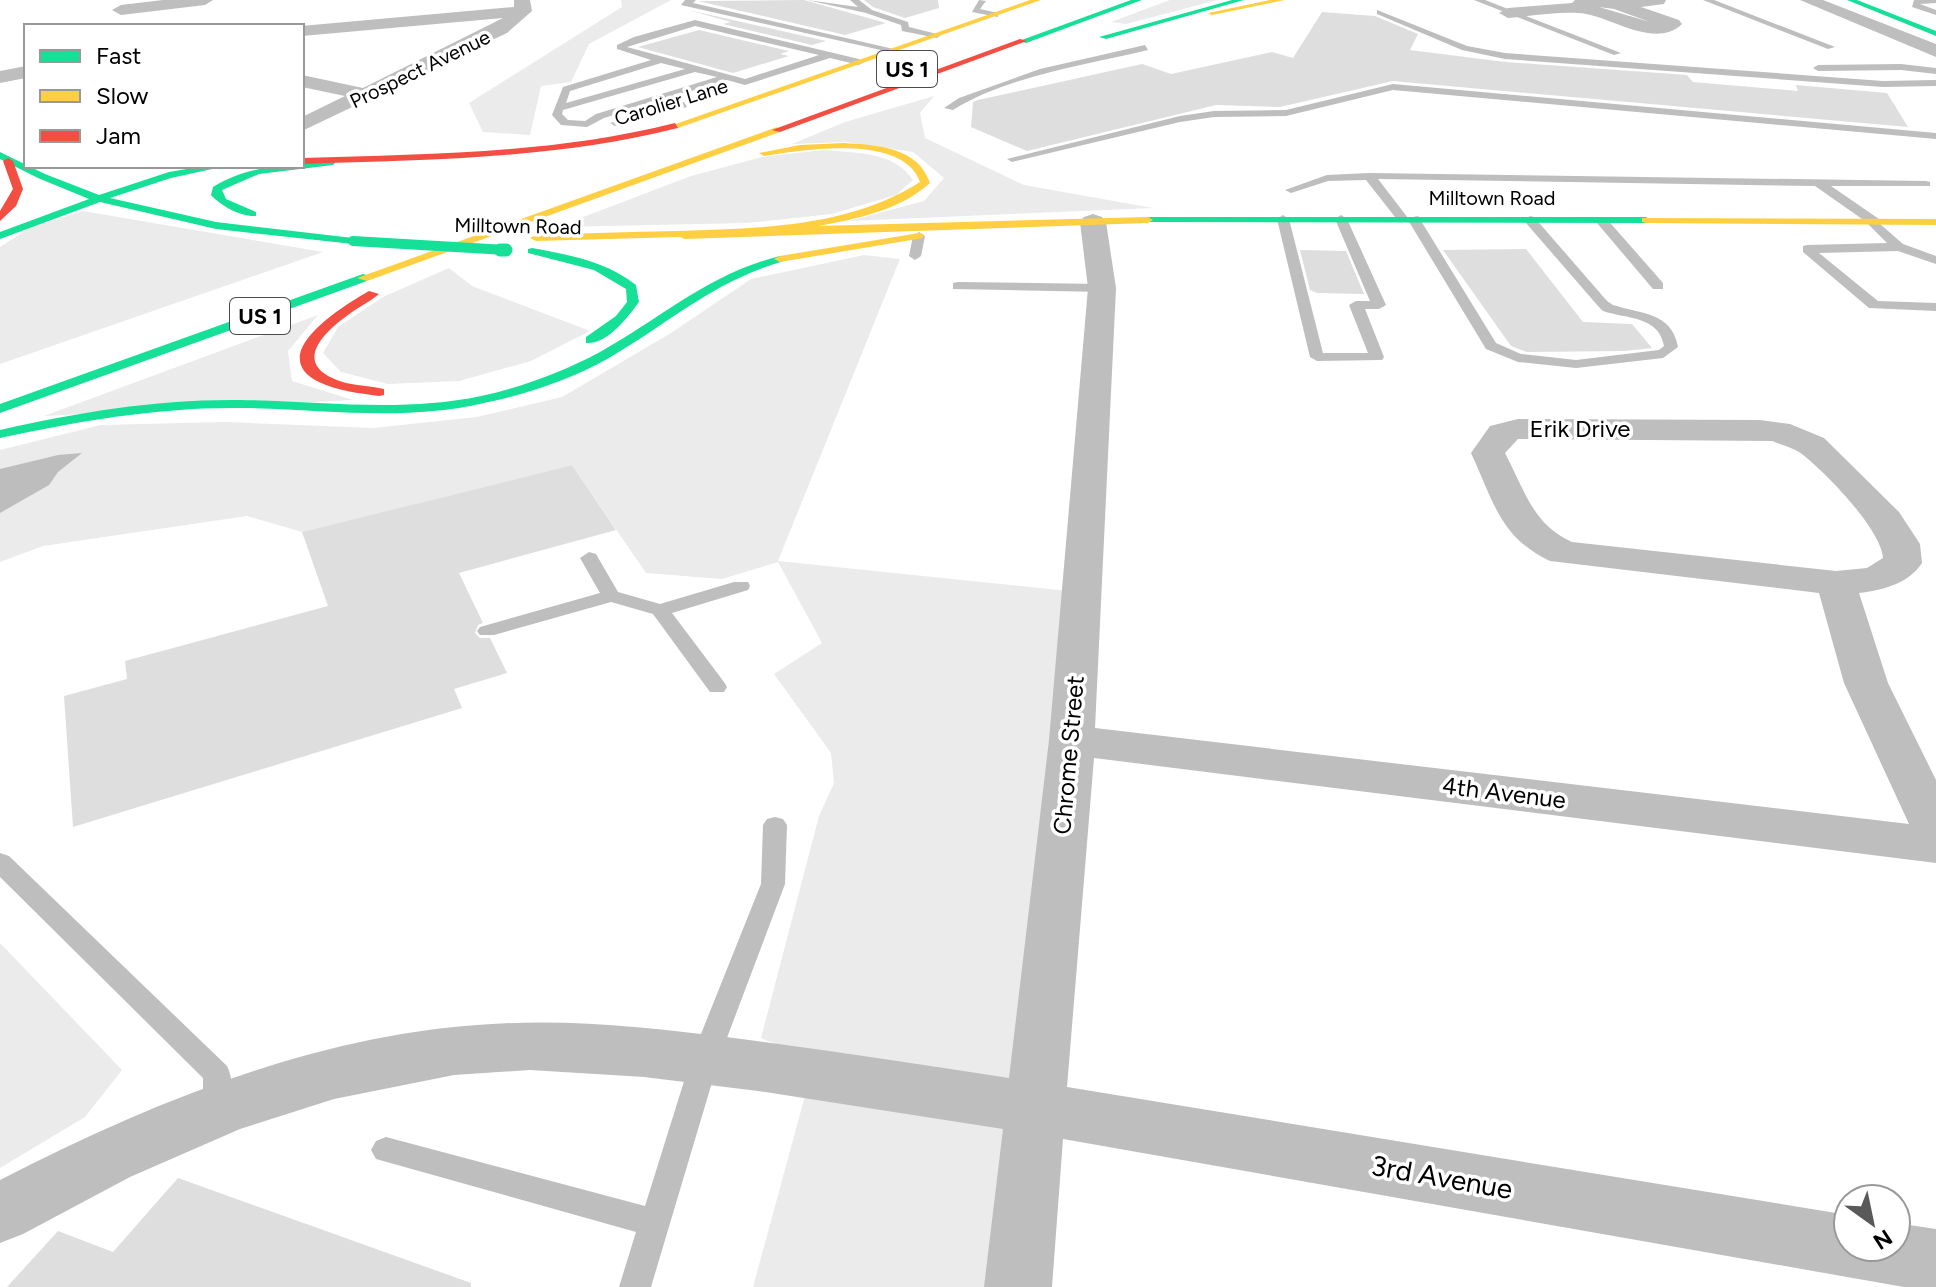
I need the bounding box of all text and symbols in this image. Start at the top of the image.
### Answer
legend [24,24,304,168]
street label: Prospect Avenue [346,25,494,113]
text: Fast [96,41,141,70]
road number: US 1 [877,51,937,87]
street label: Carolier Lane [611,73,731,131]
text: Slow [96,81,149,110]
text: Jam [96,121,141,150]
street label: Milltown Road [1428,186,1556,210]
street label: Milltown Road [454,213,582,239]
road number: US 1 [230,298,290,334]
street label: Erik Drive [1530,414,1630,443]
street label: Chrome Street [1047,674,1090,836]
street label: 4th Avenue [1441,771,1568,814]
street label: 3rd Avenue [1369,1148,1515,1206]
north arrow [1832,1183,1912,1263]
text: N [1868,1223,1897,1255]

